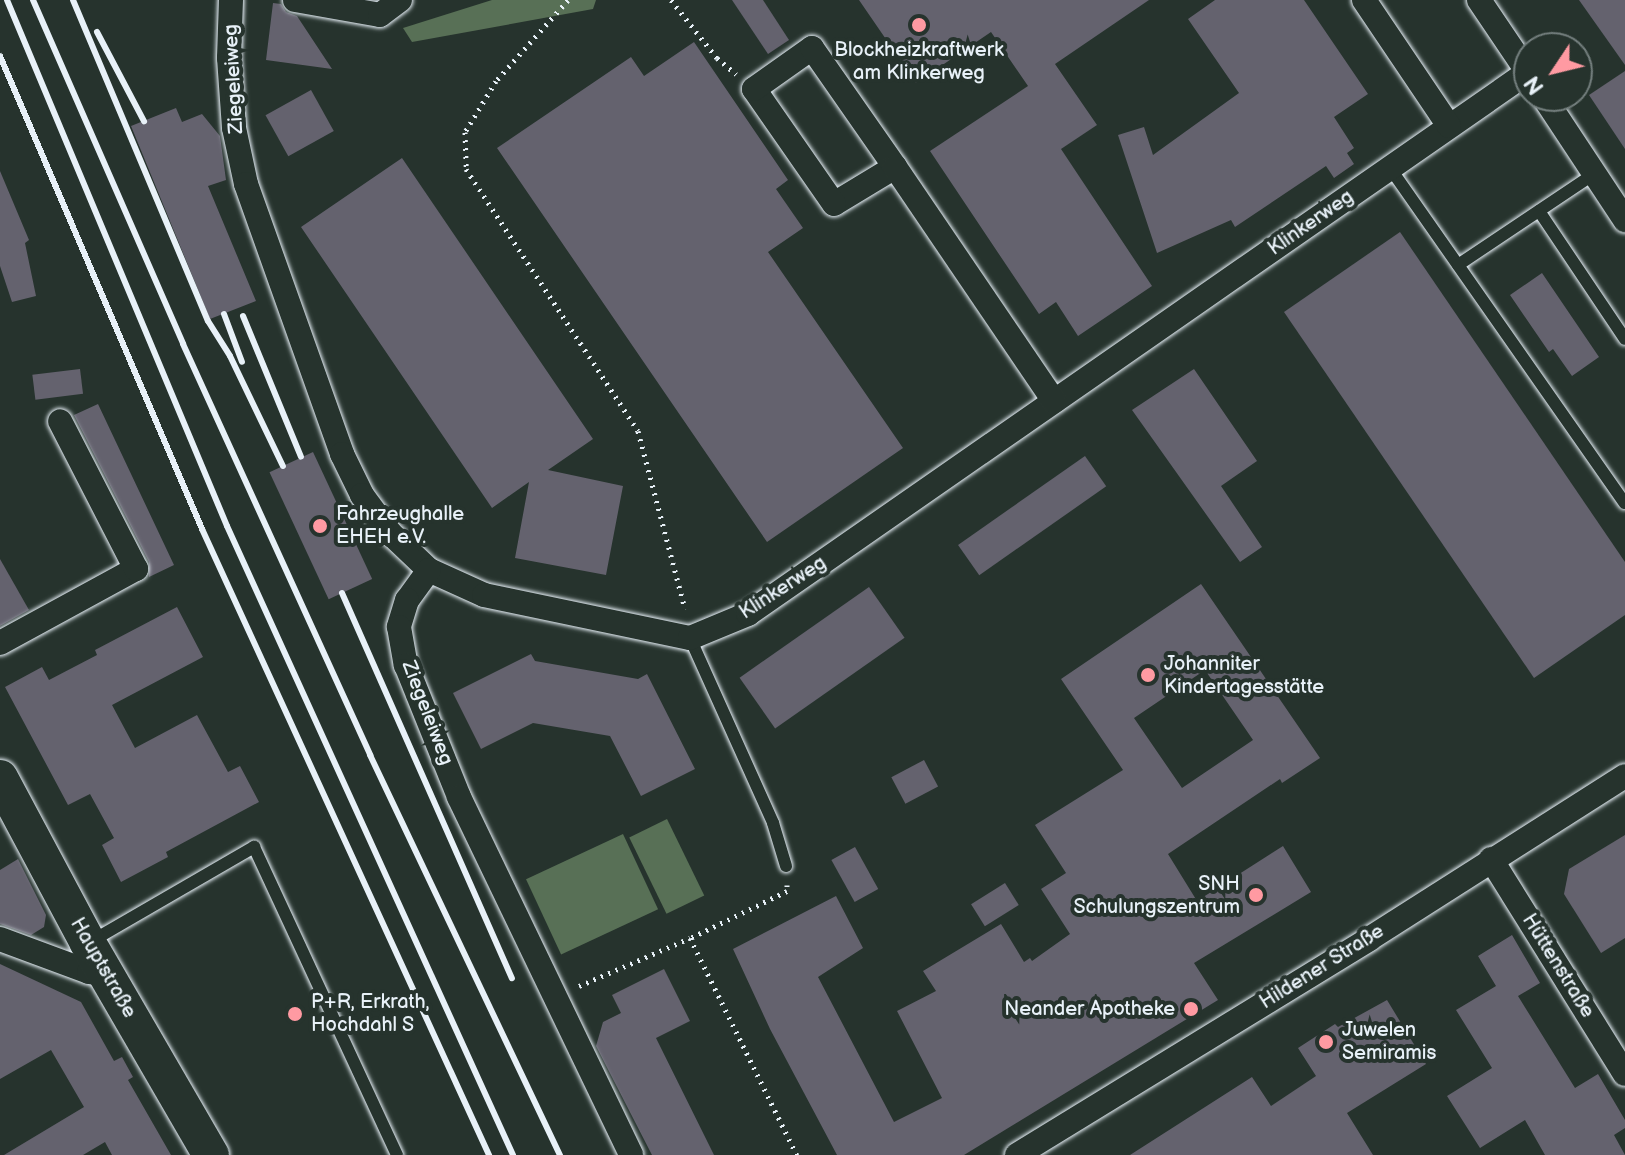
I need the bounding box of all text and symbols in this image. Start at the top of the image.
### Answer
marker: Blockheizkraftwerk am Klinkerweg [910,16,928,34]
street label: Ziegeleiweg [219,24,249,134]
north arrow [1513,32,1593,112]
place label: Blockheizkraftwerk am Klinkerweg [834,38,1004,85]
text: N [1519,70,1550,99]
street label: Klinkerweg [1264,185,1358,261]
place label: Fahrzeughalle EHEH e.V. [336,502,464,549]
marker: Fahrzeughalle EHEH e.V. [311,517,329,535]
street label: Klinkerweg [735,551,831,625]
place label: Johanniter Kindertagesstätte [1164,652,1324,699]
street label: Ziegeleiweg [396,657,458,769]
marker: Johanniter Kindertagesstätte [1139,666,1157,684]
place label: SNH Schulungszentrum [1073,872,1240,919]
marker: SNH Schulungszentrum [1247,886,1265,904]
street label: Hüttenstraße [1517,910,1599,1022]
street label: Hauptstraße [65,914,141,1022]
street label: Hildener Straße [1255,919,1389,1015]
place label: P+R, Erkrath, Hochdahl S [311,990,429,1037]
place label: Neander Apotheke [1004,997,1175,1021]
marker: Neander Apotheke [1182,1000,1200,1018]
marker: P+R, Erkrath, Hochdahl S [286,1005,304,1023]
place label: Juwelen Semiramis [1342,1018,1436,1065]
marker: Juwelen Semiramis [1317,1033,1335,1051]

